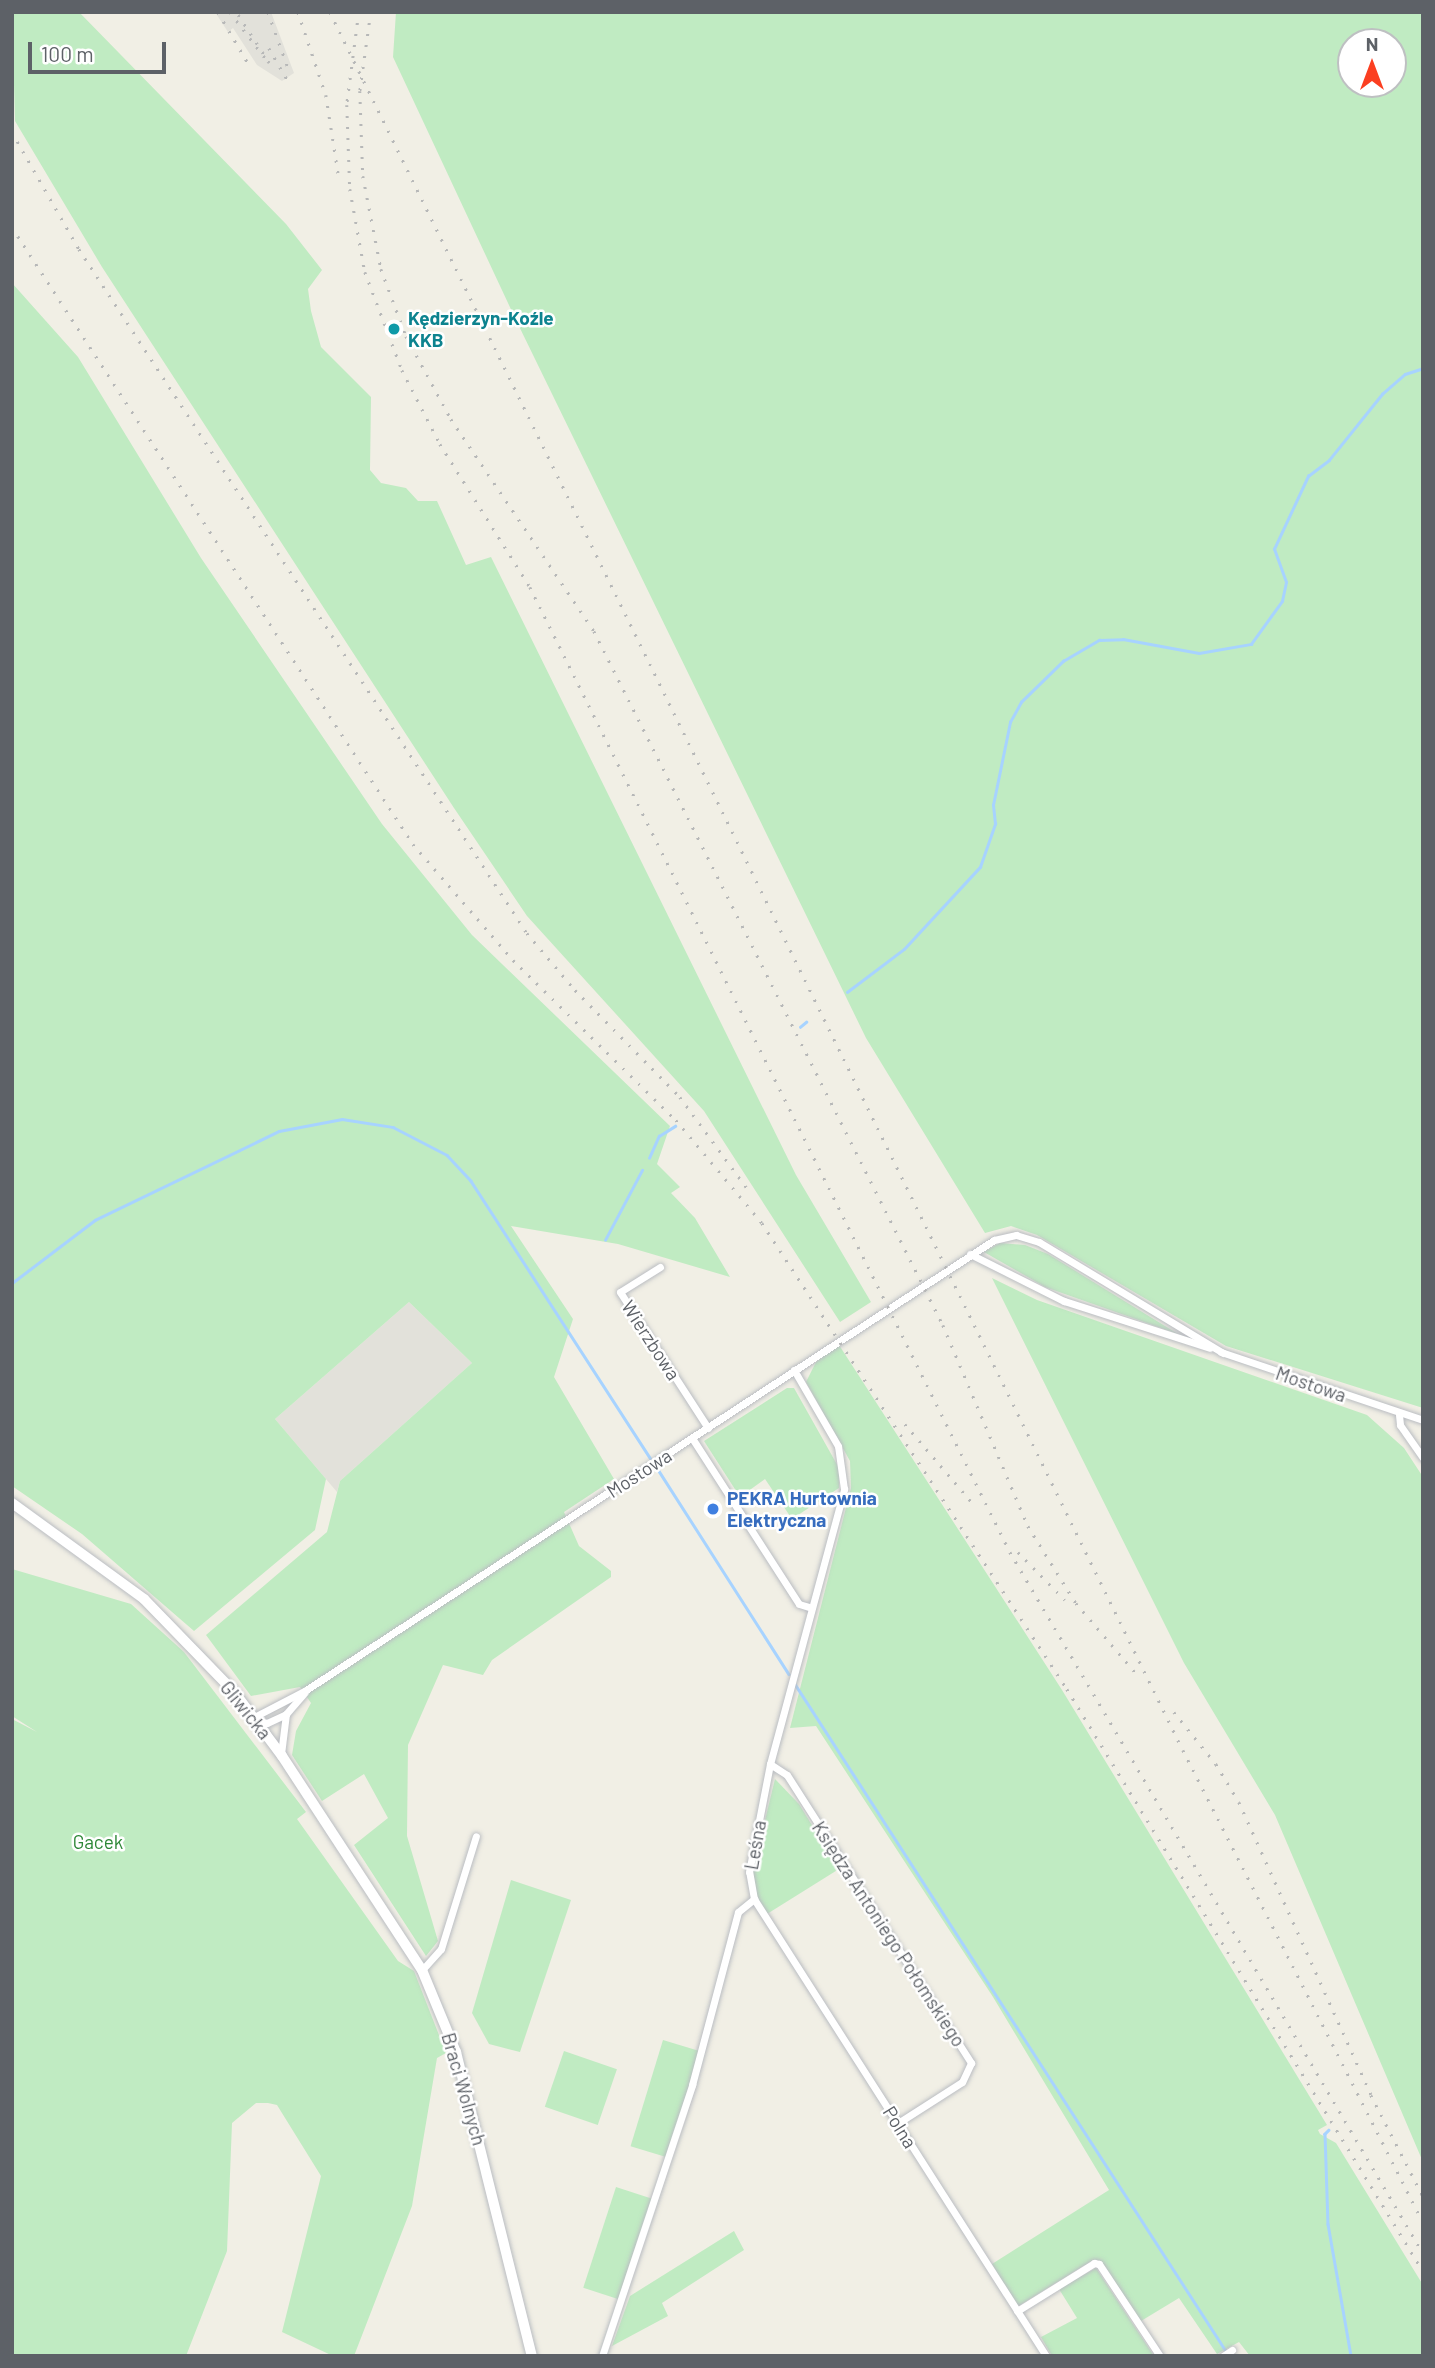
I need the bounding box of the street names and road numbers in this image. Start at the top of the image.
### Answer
street label: Wierzbowa [617,1296,685,1384]
street label: Mostowa [1273,1361,1349,1407]
street label: Mostowa [602,1444,676,1502]
street label: Gliwicka [216,1676,276,1744]
street label: Księdza Antoniego Połomskiego [807,1817,971,2051]
street label: Leśna [739,1818,771,1872]
street label: Braci Wolnych [437,2030,491,2148]
street label: Polna [878,2102,922,2152]

